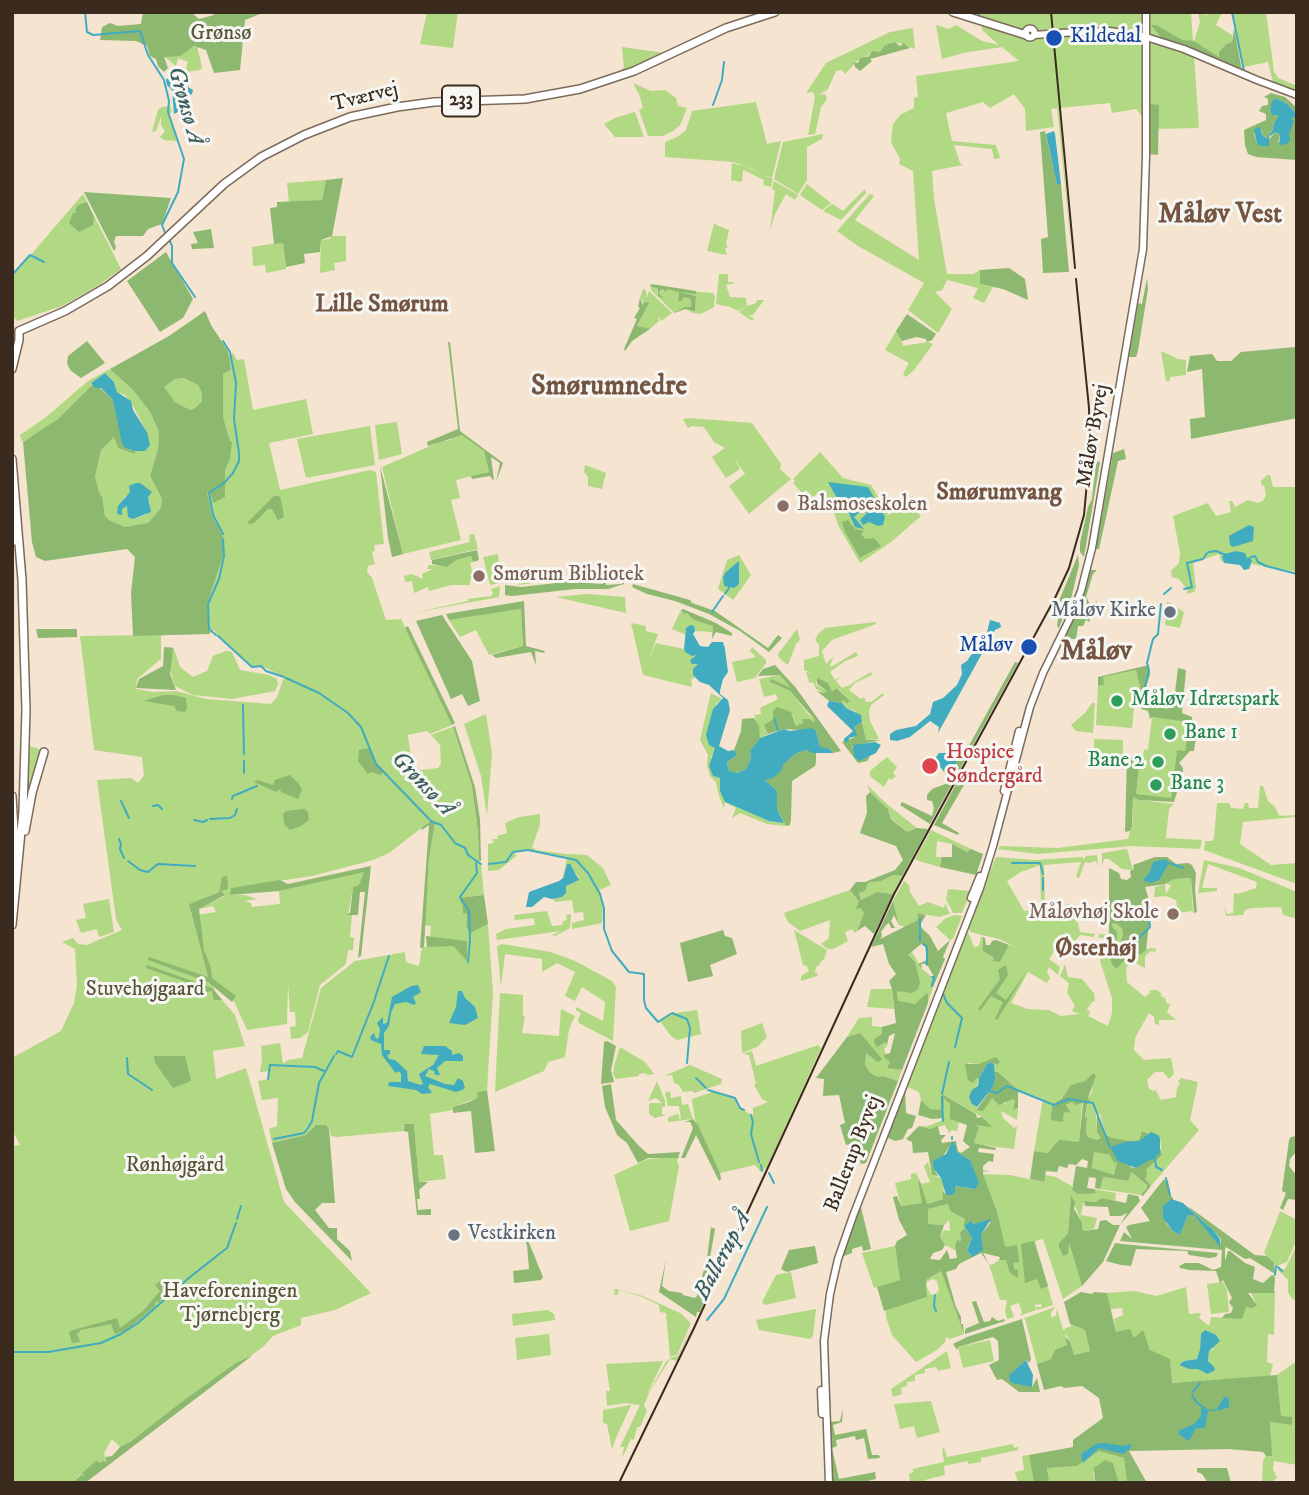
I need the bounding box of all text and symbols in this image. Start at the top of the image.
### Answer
park label: Grønsø [191,22,251,48]
place label: Kildedal [1070,25,1141,51]
marker: Kildedal [1044,28,1064,48]
water label: Grønsø Å [160,64,208,148]
street label: Tværvej [329,78,401,118]
road number: 233 [442,86,480,116]
district label: Måløv Vest [1158,199,1282,233]
district label: Lille Smørum [315,292,449,320]
district label: Smørumnedre [531,371,687,405]
street label: Måløv Byvej [1073,382,1115,490]
district label: Smørumvang [936,480,1062,508]
place label: Balsmoseskolen [797,493,927,519]
marker: Balsmoseskolen [775,498,791,514]
place label: Smørum Bibliotek [493,563,644,589]
marker: Smørum Bibliotek [471,568,487,584]
place label: Måløv Kirke [1051,599,1156,625]
marker: Måløv Kirke [1162,604,1178,620]
place label: Måløv [959,634,1013,660]
district label: Måløv [1060,636,1132,670]
marker: Måløv [1019,637,1039,657]
place label: Måløv Idrætspark [1131,688,1279,714]
marker: Måløv Idrætspark [1109,693,1125,709]
place label: Bane 1 [1184,721,1238,747]
marker: Bane 1 [1162,726,1178,742]
place label: Hospice Søndergård [946,741,1042,791]
water label: Grønsø Å [384,747,460,823]
place label: Bane 2 [1087,749,1144,775]
marker: Bane 2 [1150,754,1166,770]
marker: Hospice Søndergård [920,756,940,776]
place label: Bane 3 [1170,772,1224,798]
marker: Bane 3 [1148,777,1164,793]
place label: Måløvhøj Skole [1028,901,1159,927]
marker: Måløvhøj Skole [1165,906,1181,922]
district label: Østerhøj [1055,936,1137,964]
park label: Stuvehøjgaard [86,978,204,1004]
street label: Ballerup Byvej [820,1092,888,1216]
park label: Rønhøjgård [126,1154,224,1180]
water label: Ballerup Å [689,1207,759,1305]
place label: Vestkirken [468,1222,556,1248]
marker: Vestkirken [446,1227,462,1243]
park label: Haveforeningen Tjørnebjerg [163,1280,297,1330]

